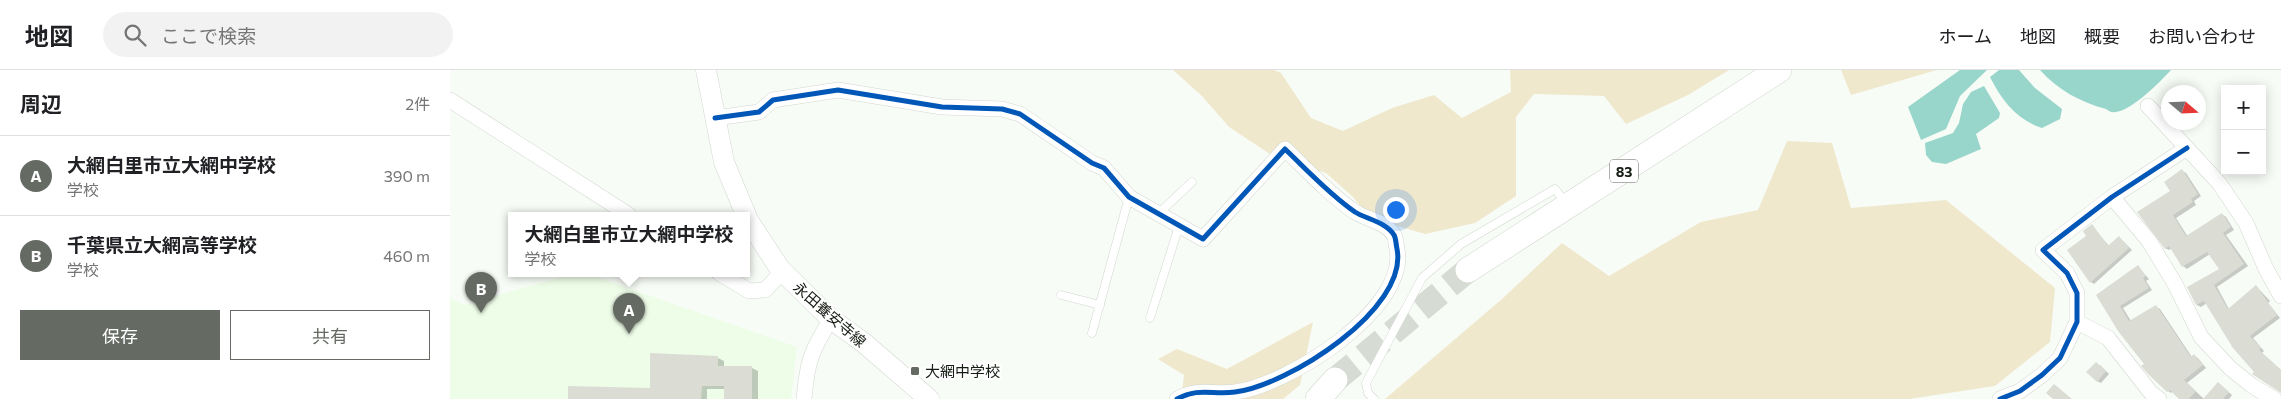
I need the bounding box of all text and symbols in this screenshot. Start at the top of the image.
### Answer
search box [103,12,453,57]
text: 地図 [25,21,73,50]
icon: search [121,21,149,49]
text: ここで検索 [161,24,256,47]
text: ホーム [1939,25,1992,47]
text: 地図 [2020,25,2056,47]
text: 概要 [2084,25,2120,47]
text: お問い合わせ [2148,25,2256,47]
north arrow [2161,85,2206,130]
map controls [2221,85,2266,175]
button: + [2221,85,2266,130]
text: 周辺 [20,91,62,116]
text: 2件 [405,94,430,113]
button: − [2221,130,2266,175]
text: 大網白里市立大網中学校 [67,153,276,176]
road number: 83 [1610,160,1638,182]
text: A [30,166,42,185]
text: 390 m [384,166,430,185]
text: 学校 [67,180,99,199]
your location [1383,197,1409,223]
popup [508,212,750,277]
text: 大網白里市立大網中学校 [524,222,734,245]
text: 千葉県立大網高等学校 [67,233,257,256]
text: B [31,246,41,265]
text: 460 m [383,246,430,265]
text: 学校 [524,249,557,268]
text: 学校 [67,260,99,279]
pin: B [465,272,497,313]
street label: 永田養安寺線 [790,278,870,350]
pin: A [613,293,645,334]
button: 保存 [20,310,220,360]
button: 共有 [230,310,430,360]
place label: 大網中学校 [925,362,1000,380]
marker: 大網中学校 [909,365,921,377]

